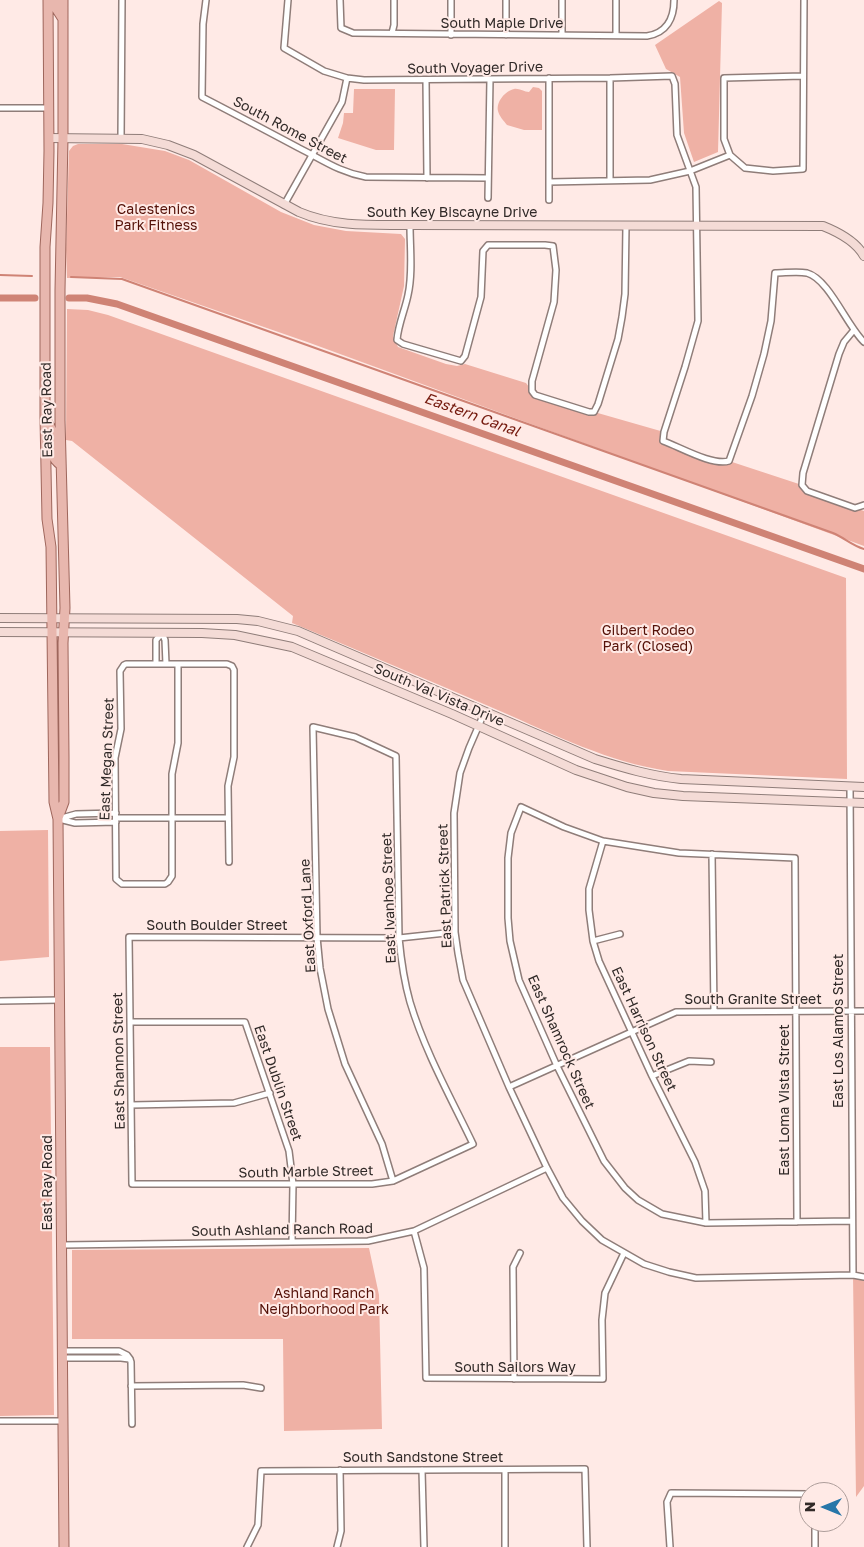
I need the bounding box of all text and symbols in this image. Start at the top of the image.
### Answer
street label: South Maple Drive [441,16,563,32]
street label: South Voyager Drive [407,58,543,78]
street label: South Rome Street [230,93,350,167]
park label: Calestenics Park Fitness [114,202,198,234]
street label: South Key Biscayne Drive [367,205,537,221]
street label: East Ray Road [38,362,56,458]
water label: Eastern Canal [422,389,522,441]
park label: Gilbert Rodeo Park (Closed) [602,623,694,656]
street label: South Val Vista Drive [371,660,507,730]
street label: East Megan Street [96,697,118,821]
street label: East Patrick Street [434,823,456,949]
street label: East Ivanhoe Street [378,832,400,964]
street label: East Oxford Lane [297,858,319,974]
street label: South Boulder Street [146,918,288,934]
street label: East Los Alamos Street [831,954,847,1108]
street label: East Harrison Street [608,964,680,1094]
street label: East Shamrock Street [524,972,598,1112]
street label: East Shannon Street [109,992,129,1130]
street label: South Granite Street [684,992,822,1008]
street label: East Dublin Street [250,1023,306,1143]
street label: East Loma Vista Street [777,1024,793,1176]
street label: East Ray Road [40,1135,56,1231]
street label: South Marble Street [238,1162,374,1182]
street label: South Ashland Ranch Road [191,1220,373,1240]
park label: Ashland Ranch Neighborhood Park [259,1286,389,1318]
street label: South Sailors Way [454,1360,576,1376]
street label: South Sandstone Street [343,1450,503,1466]
north arrow [799,1482,849,1532]
text: N [801,1502,818,1512]

